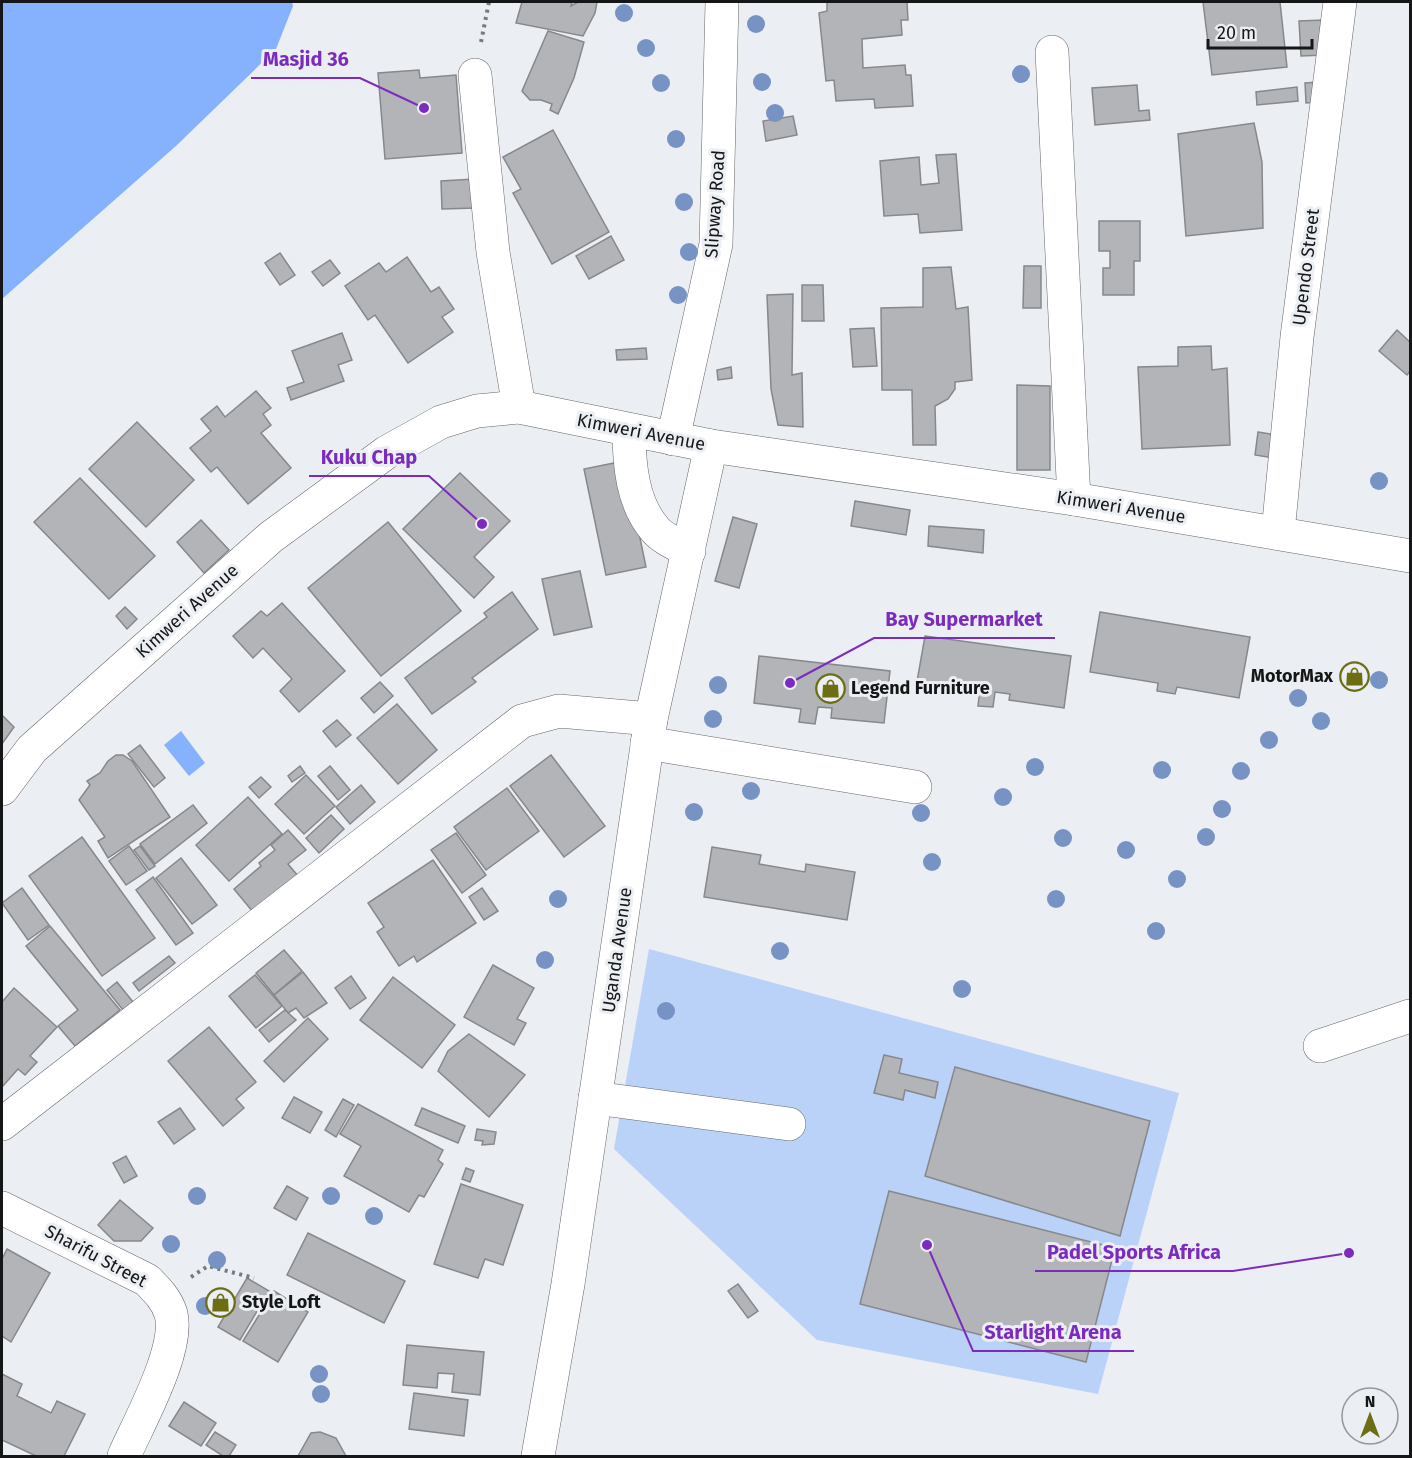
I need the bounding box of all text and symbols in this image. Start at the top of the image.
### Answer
scale bar [1208,12,1312,50]
text: 20 m [1217,22,1256,44]
callout: Masjid 36 [251,40,360,78]
text: Masjid 36 [263,47,349,71]
street label: Slipway Road [700,149,730,259]
street label: Upendo Street [1288,207,1324,327]
street label: Kimweri Avenue [575,409,707,455]
callout: Kuku Chap [309,438,429,476]
text: Kuku Chap [321,445,417,469]
street label: Kimweri Avenue [1055,486,1187,528]
street label: Kimweri Avenue [131,559,243,663]
callout: Bay Supermarket [874,600,1055,638]
text: Bay Supermarket [885,607,1043,631]
shop icon: MotorMax [1338,660,1370,692]
place label: MotorMax [1251,665,1334,687]
shop icon: Legend Furniture [814,672,846,704]
place label: Legend Furniture [851,677,990,699]
street label: Uganda Avenue [597,886,637,1014]
street label: Sharifu Street [41,1220,151,1292]
callout: Padel Sports Africa [1035,1233,1233,1271]
text: Padel Sports Africa [1047,1240,1221,1264]
shop icon: Style Loft [205,1286,237,1318]
place label: Style Loft [242,1291,322,1313]
callout: Starlight Arena [973,1313,1134,1351]
text: Starlight Arena [984,1320,1122,1344]
north arrow [1340,1386,1400,1446]
text: N [1365,1392,1375,1411]

